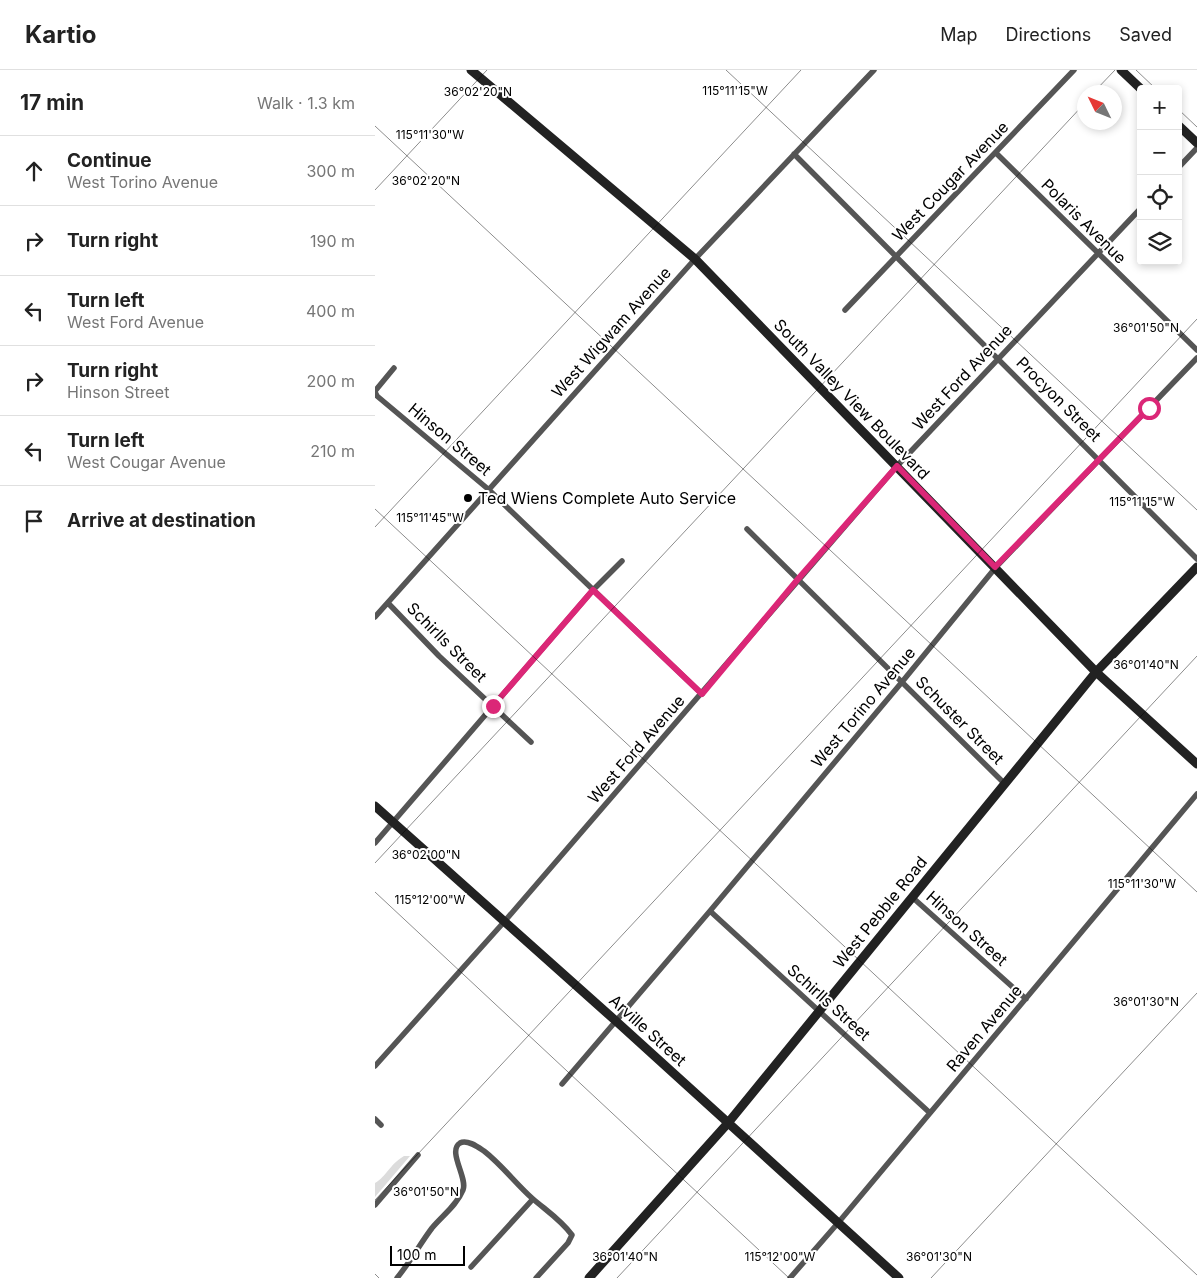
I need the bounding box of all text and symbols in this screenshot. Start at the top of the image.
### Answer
text: Kartio [25,20,96,49]
text: Map [940,24,978,45]
text: Directions [1006,24,1091,45]
text: Saved [1119,24,1172,45]
text: 115°11'15"W [702,83,768,98]
text: 36°02'20"N [444,84,512,99]
north arrow [1077,85,1122,130]
map controls [1137,85,1182,265]
button: + [1137,85,1182,130]
text: 17 min [20,90,84,115]
text: Walk · 1.3 km [257,93,355,113]
street label: West Cougar Avenue [888,117,1012,245]
text: 115°11'30"W [396,127,464,142]
button: − [1137,130,1182,175]
text: Continue [67,149,152,172]
icon: ahead [20,157,48,185]
text: 300 m [306,161,355,181]
text: West Torino Avenue [67,172,218,192]
text: 36°02'20"N [392,173,460,188]
street label: Polaris Avenue [1037,174,1131,268]
button: locate [1137,175,1182,220]
button: layers [1137,220,1182,265]
icon: right [20,227,48,255]
text: Turn right [67,229,158,252]
text: 190 m [310,231,355,251]
street label: West Wigwam Avenue [547,263,675,401]
text: Turn left [67,289,145,312]
icon: left [20,297,48,325]
text: 400 m [306,301,355,321]
text: West Ford Avenue [67,312,204,332]
street label: South Valley View Boulevard [770,315,934,483]
street label: West Ford Avenue [908,320,1016,434]
text: 36°01'50"N [1113,320,1179,335]
street label: Procyon Street [1012,352,1106,446]
text: Turn right [67,359,158,382]
icon: right [20,367,48,395]
text: 200 m [307,371,355,391]
text: Hinson Street [67,382,169,402]
route start [1138,397,1161,420]
street label: Hinson Street [404,398,496,480]
text: Turn left [67,429,145,452]
icon: left [20,437,48,465]
text: 210 m [310,441,355,461]
text: West Cougar Avenue [67,452,226,472]
place label: Ted Wiens Complete Auto Service [478,488,736,508]
marker: Ted Wiens Complete Auto Service [462,492,474,504]
text: 115°11'15"W [1109,494,1175,509]
icon: arrive [20,507,48,535]
text: Arrive at destination [67,509,256,532]
text: 115°11'45"W [396,510,464,525]
street label: Schirlls Street [403,598,491,686]
street label: West Torino Avenue [807,643,919,771]
text: 36°01'40"N [1113,657,1179,672]
street label: Schuster Street [912,672,1008,768]
street label: West Ford Avenue [583,691,689,807]
route end [482,695,505,718]
text: 36°02'00"N [392,847,460,862]
street label: West Pebble Road [829,852,931,972]
text: 115°11'30"W [1108,876,1176,891]
street label: Hinson Street [922,886,1012,970]
text: 115°12'00"W [395,892,466,907]
street label: Schirlls Street [783,959,875,1045]
street label: Raven Avenue [942,981,1026,1075]
street label: Arville Street [605,990,691,1070]
text: 36°01'30"N [1113,994,1179,1009]
text: 36°01'50"N [393,1184,459,1199]
scale bar [390,1243,465,1266]
text: 100 m [397,1246,437,1263]
text: 36°01'40"N [592,1249,658,1264]
text: 115°12'00"W [745,1249,816,1264]
text: 36°01'30"N [906,1249,972,1264]

